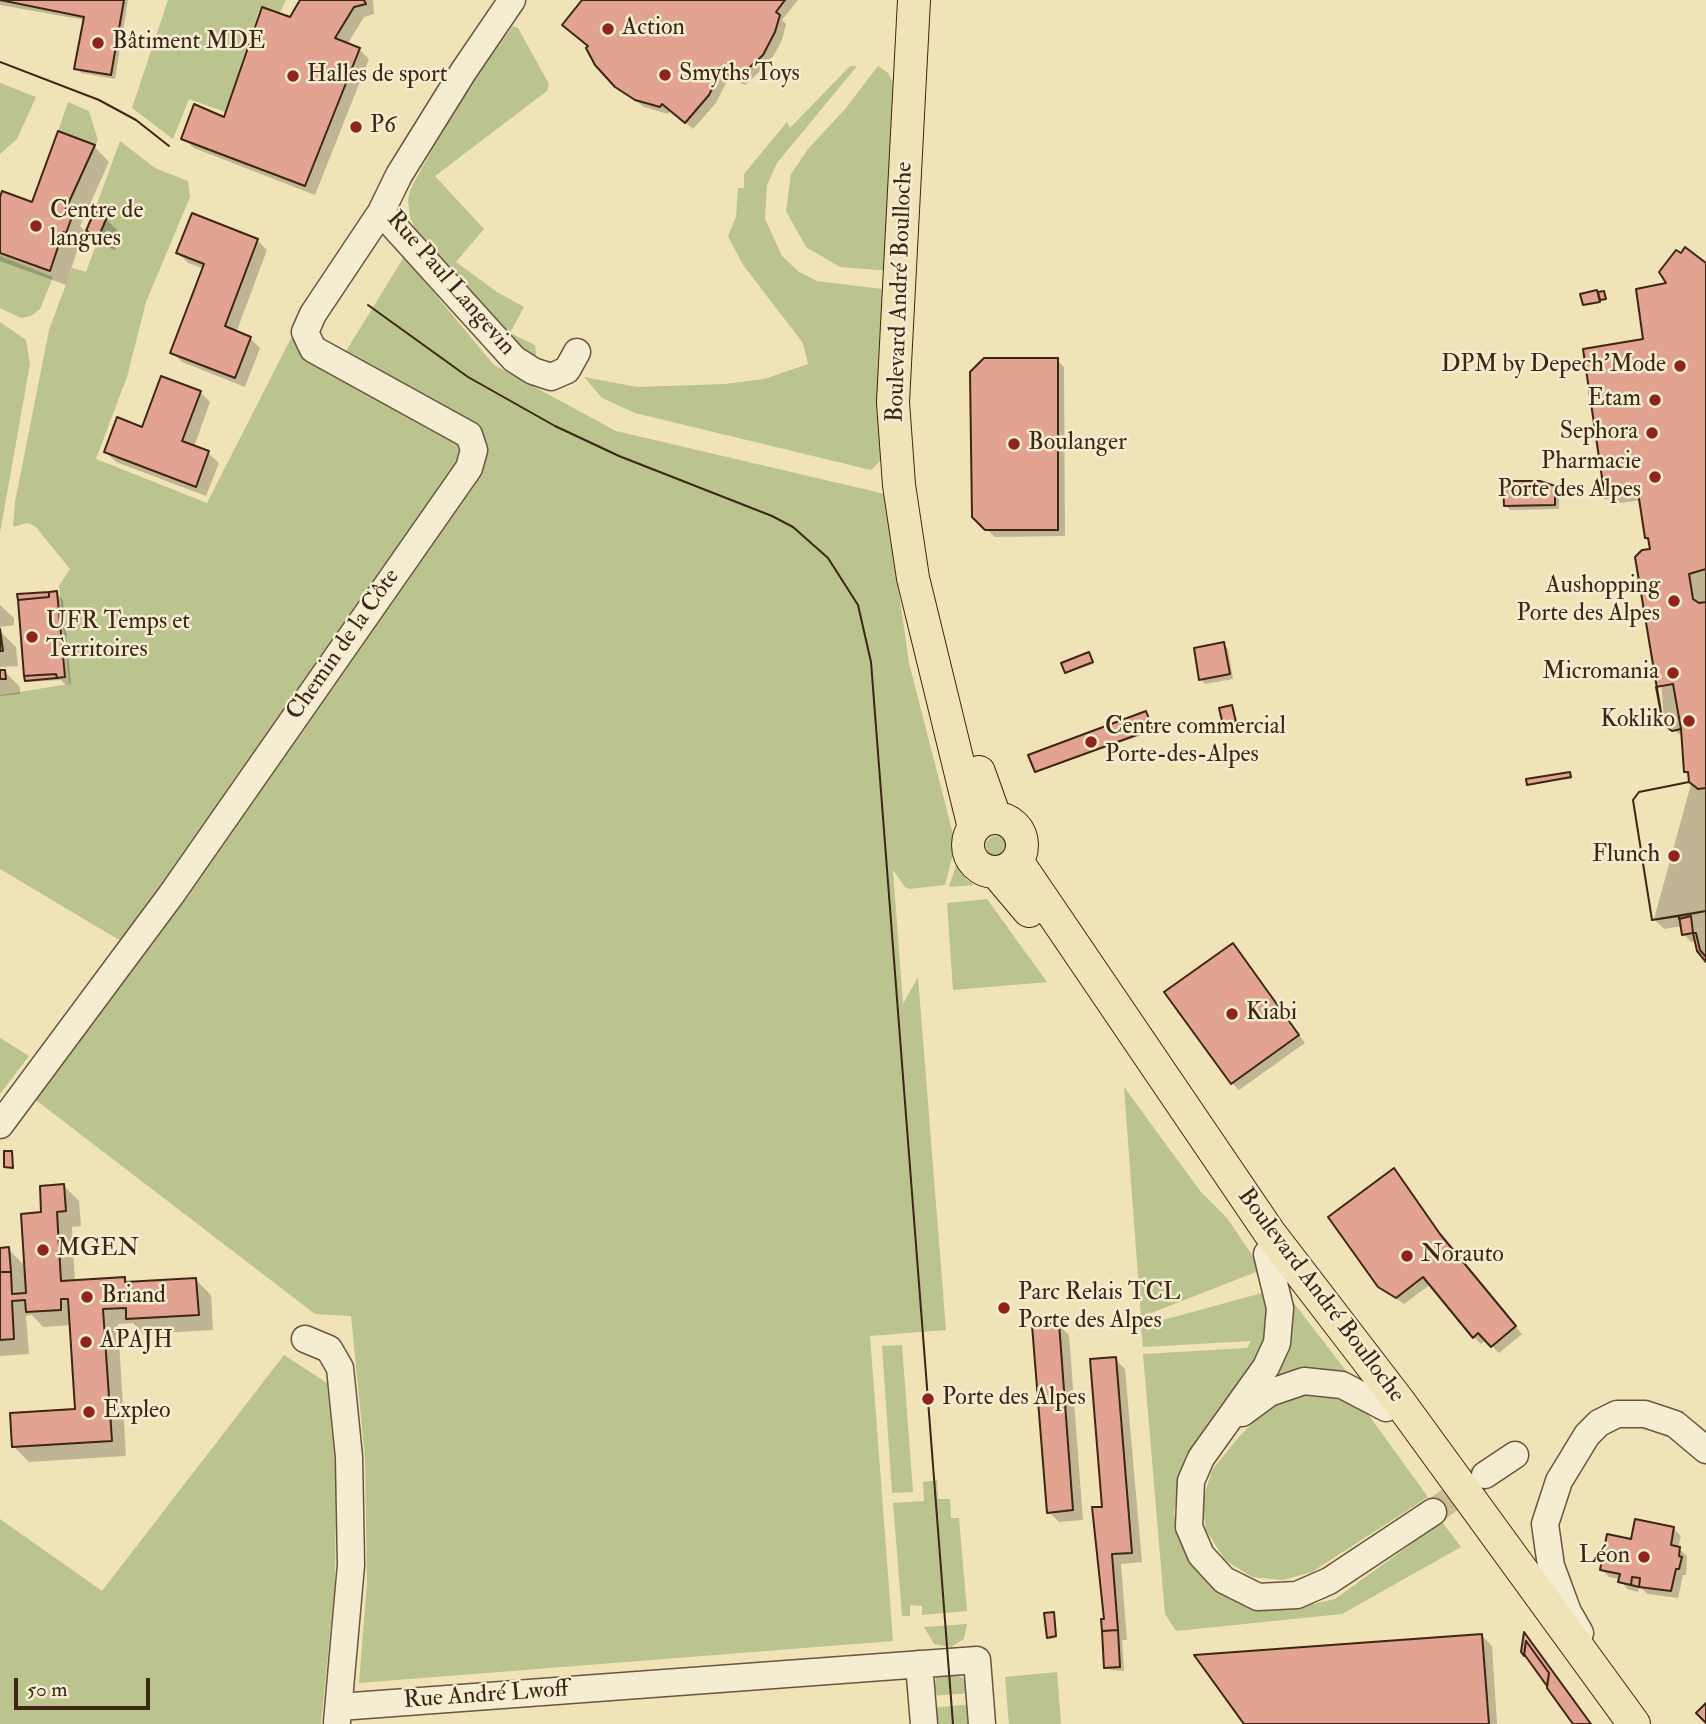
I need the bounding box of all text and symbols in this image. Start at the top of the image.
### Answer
place label: Action [622,15,685,43]
marker: Action [600,21,616,37]
place label: Bâtiment MDE [112,29,265,57]
marker: Bâtiment MDE [90,35,106,51]
place label: Smyths Toys [679,61,800,89]
place label: Halles de sport [307,62,448,90]
marker: Smyths Toys [657,67,673,83]
marker: Halles de sport [285,68,301,84]
place label: P6 [370,113,396,141]
marker: P6 [348,119,364,135]
street label: Boulevard André Boulloche [882,161,920,423]
place label: Centre de langues [50,198,143,254]
street label: Rue Paul Langevin [379,206,521,362]
marker: Centre de langues [28,218,44,234]
place label: DPM by Depech'Mode [1441,352,1666,380]
marker: DPM by Depech'Mode [1672,358,1688,374]
place label: Etam [1587,386,1641,414]
marker: Etam [1647,392,1663,408]
place label: Sephora [1560,419,1638,447]
marker: Sephora [1644,425,1660,441]
place label: Boulanger [1028,430,1127,458]
marker: Boulanger [1006,436,1022,452]
place label: Pharmacie Porte des Alpes [1497,449,1641,505]
marker: Pharmacie Porte des Alpes [1647,469,1663,485]
street label: Chemin de la Côte [281,564,407,726]
place label: Aushopping Porte des Alpes [1516,573,1660,629]
marker: Aushopping Porte des Alpes [1666,593,1682,609]
place label: UFR Temps et Territoires [46,609,190,665]
marker: UFR Temps et Territoires [24,629,40,645]
place label: Micromania [1542,659,1659,687]
marker: Micromania [1665,665,1681,681]
place label: Kokliko [1601,707,1675,735]
marker: Kokliko [1681,713,1697,729]
place label: Centre commercial Porte-des-Alpes [1105,714,1286,770]
marker: Centre commercial Porte-des-Alpes [1083,734,1099,750]
place label: Flunch [1592,842,1660,870]
marker: Flunch [1666,848,1682,864]
place label: Kiabi [1246,1000,1297,1028]
marker: Kiabi [1224,1006,1240,1022]
street label: Boulevard André Boulloche [1230,1183,1410,1409]
place label: MGEN [57,1236,139,1264]
marker: MGEN [35,1242,51,1258]
place label: Norauto [1421,1242,1504,1270]
marker: Norauto [1399,1248,1415,1264]
place label: Parc Relais TCL Porte des Alpes [1018,1280,1180,1336]
place label: Briand [101,1283,166,1311]
marker: Briand [79,1289,95,1305]
marker: Parc Relais TCL Porte des Alpes [996,1300,1012,1316]
place label: APAJH [100,1328,173,1356]
marker: APAJH [78,1334,94,1350]
place label: Porte des Alpes [942,1385,1086,1413]
marker: Porte des Alpes [920,1391,936,1407]
place label: Expleo [103,1398,171,1426]
marker: Expleo [81,1404,97,1420]
place label: Léon [1579,1543,1630,1571]
marker: Léon [1636,1549,1652,1565]
scale bar [18,1664,154,1708]
text: 50 m [27,1676,68,1703]
street label: Rue André Lwoff [403,1676,569,1716]

